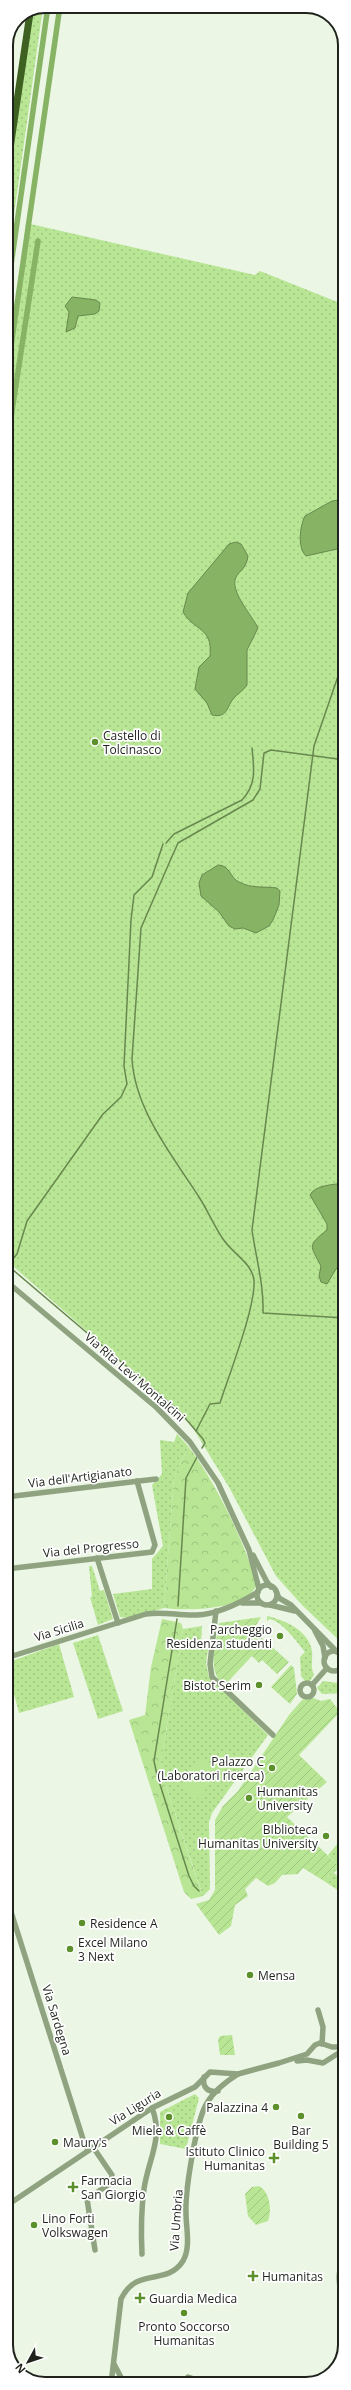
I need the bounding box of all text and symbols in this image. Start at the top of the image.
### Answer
place label: Castello di Tolcinasco [103,727,161,758]
marker: Castello di Tolcinasco [90,737,100,747]
street label: Via Rita Levi Montalcini [81,1329,189,1425]
street label: Via dell'Artigianato [27,1462,133,1492]
street label: Via del Progresso [42,1535,140,1561]
street label: Via Sicilia [32,1614,86,1646]
place label: Parcheggio Residenza studenti [166,1621,272,1652]
marker: Parcheggio Residenza studenti [275,1631,285,1641]
place label: Bistot Serim [183,1677,251,1694]
marker: Bistot Serim [254,1680,264,1690]
place label: Palazzo C (Laboratori ricerca) [158,1753,264,1784]
marker: Palazzo C (Laboratori ricerca) [267,1763,277,1773]
place label: Humanitas University [257,1783,318,1814]
marker: Humanitas University [244,1793,254,1803]
place label: BIblioteca Humanitas University [198,1821,319,1852]
marker: BIblioteca Humanitas University [321,1831,331,1841]
place label: Residence A [90,1915,158,1932]
marker: Residence A [77,1918,87,1928]
place label: Excel Milano 3 Next [78,1934,148,1965]
marker: Excel Milano 3 Next [65,1944,75,1954]
place label: Mensa [258,1967,295,1984]
marker: Mensa [245,1970,255,1980]
street label: Via Sardegna [38,1983,76,2057]
street label: Via Liguria [106,2084,164,2130]
place label: Palazzina 4 [206,2099,268,2116]
marker: Palazzina 4 [271,2102,281,2112]
marker: Bar Building 5 [296,2111,306,2121]
marker: Miele & Caffè [164,2112,174,2122]
place label: Miele & Caffè [132,2122,206,2139]
place label: Bar Building 5 [273,2122,329,2153]
place label: Maury's [63,2134,107,2151]
marker: Maury's [50,2137,60,2147]
place label: Istituto Clinico Humanitas [185,2143,265,2174]
marker: Istituto Clinico Humanitas [268,2152,280,2164]
place label: Farmacia San Giorgio [81,2172,145,2203]
marker: Farmacia San Giorgio [68,2182,78,2192]
street label: Via Umbria [165,2189,187,2251]
place label: Lino Forti Volkswagen [42,2210,108,2241]
marker: Lino Forti Volkswagen [29,2220,39,2230]
place label: Humanitas [262,2268,323,2285]
marker: Humanitas [247,2270,259,2282]
place label: Guardia Medica [149,2290,237,2307]
marker: Guardia Medica [134,2292,146,2304]
marker: Pronto Soccorso Humanitas [179,2308,189,2318]
place label: Pronto Soccorso Humanitas [138,2318,230,2349]
north arrow [8,2342,48,2382]
text: N [11,2360,29,2377]

